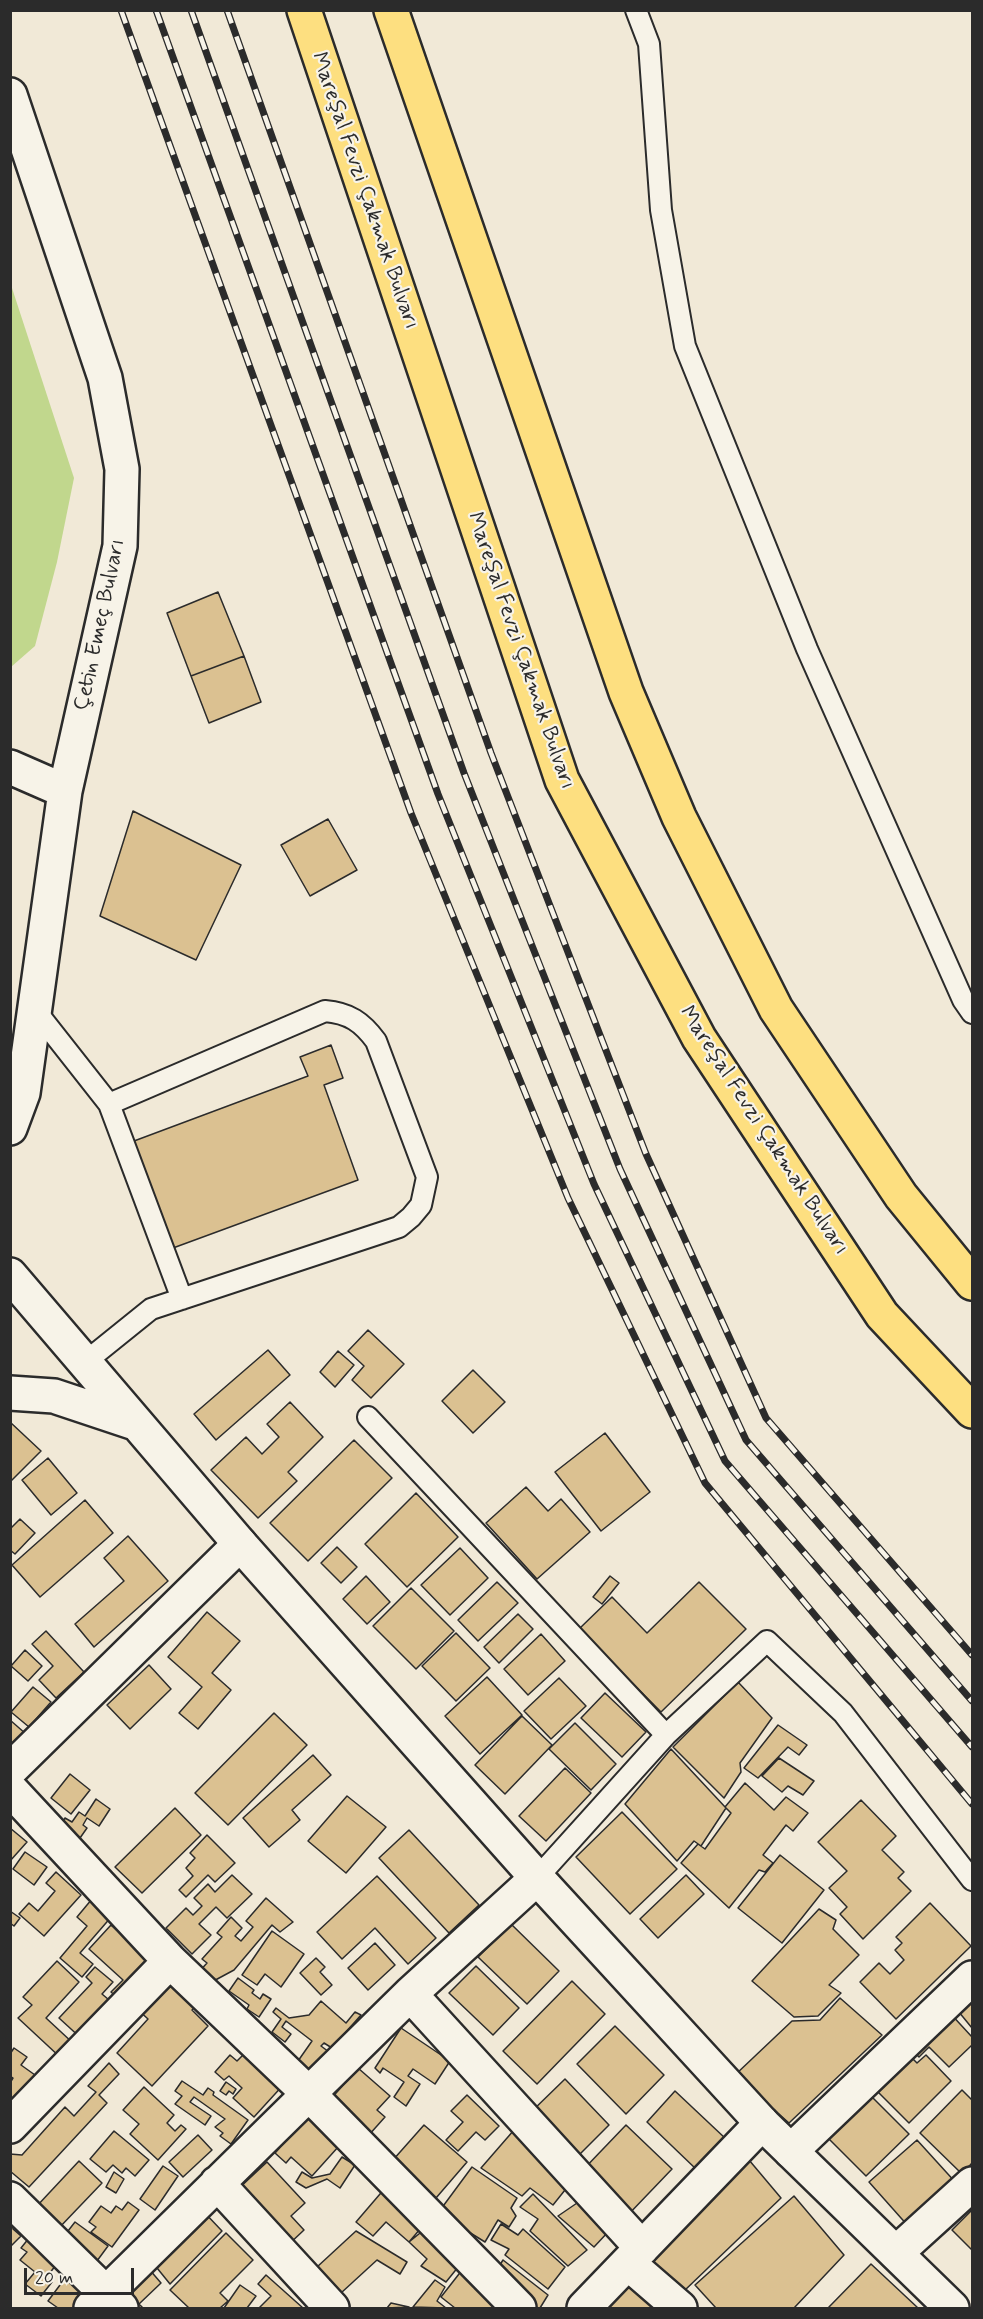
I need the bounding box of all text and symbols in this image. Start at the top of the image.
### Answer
street label: Mareşal Fevzi Çakmak Bulvarı [304,49,424,333]
street label: Mareşal Fevzi Çakmak Bulvarı [460,509,580,793]
street label: Çetin Emeç Bulvarı [70,537,132,713]
street label: Mareşal Fevzi Çakmak Bulvarı [673,1002,853,1260]
scale bar [27,2256,136,2294]
text: 20 m [35,2266,73,2290]

